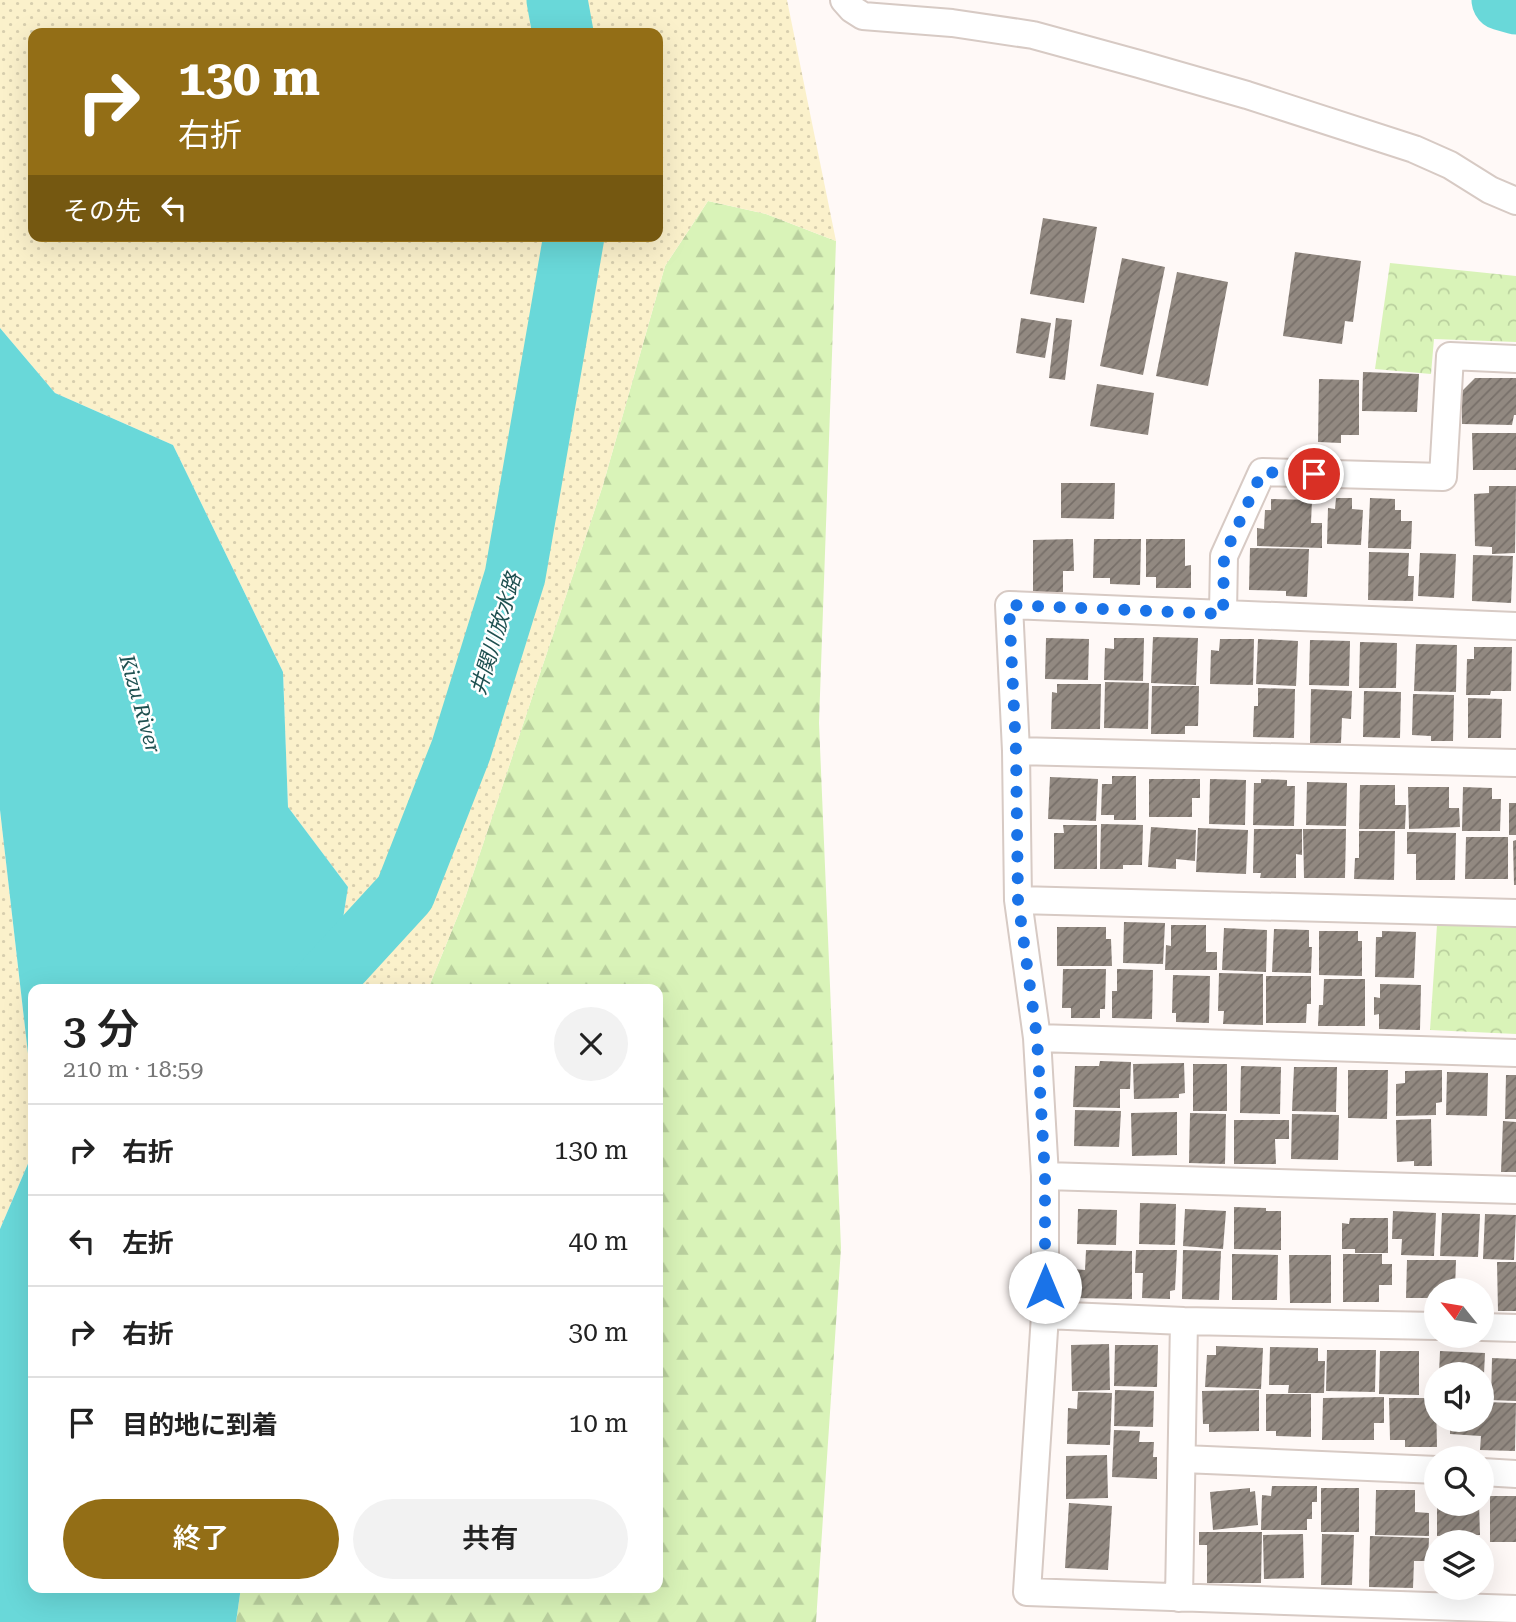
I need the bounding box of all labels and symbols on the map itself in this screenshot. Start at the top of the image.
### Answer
pin [1284,444,1344,504]
water label: 井関川放水路 [466,568,526,698]
water label: Kizu River [114,651,166,756]
position arrow [1008,1250,1082,1324]
north arrow [1424,1278,1494,1348]

